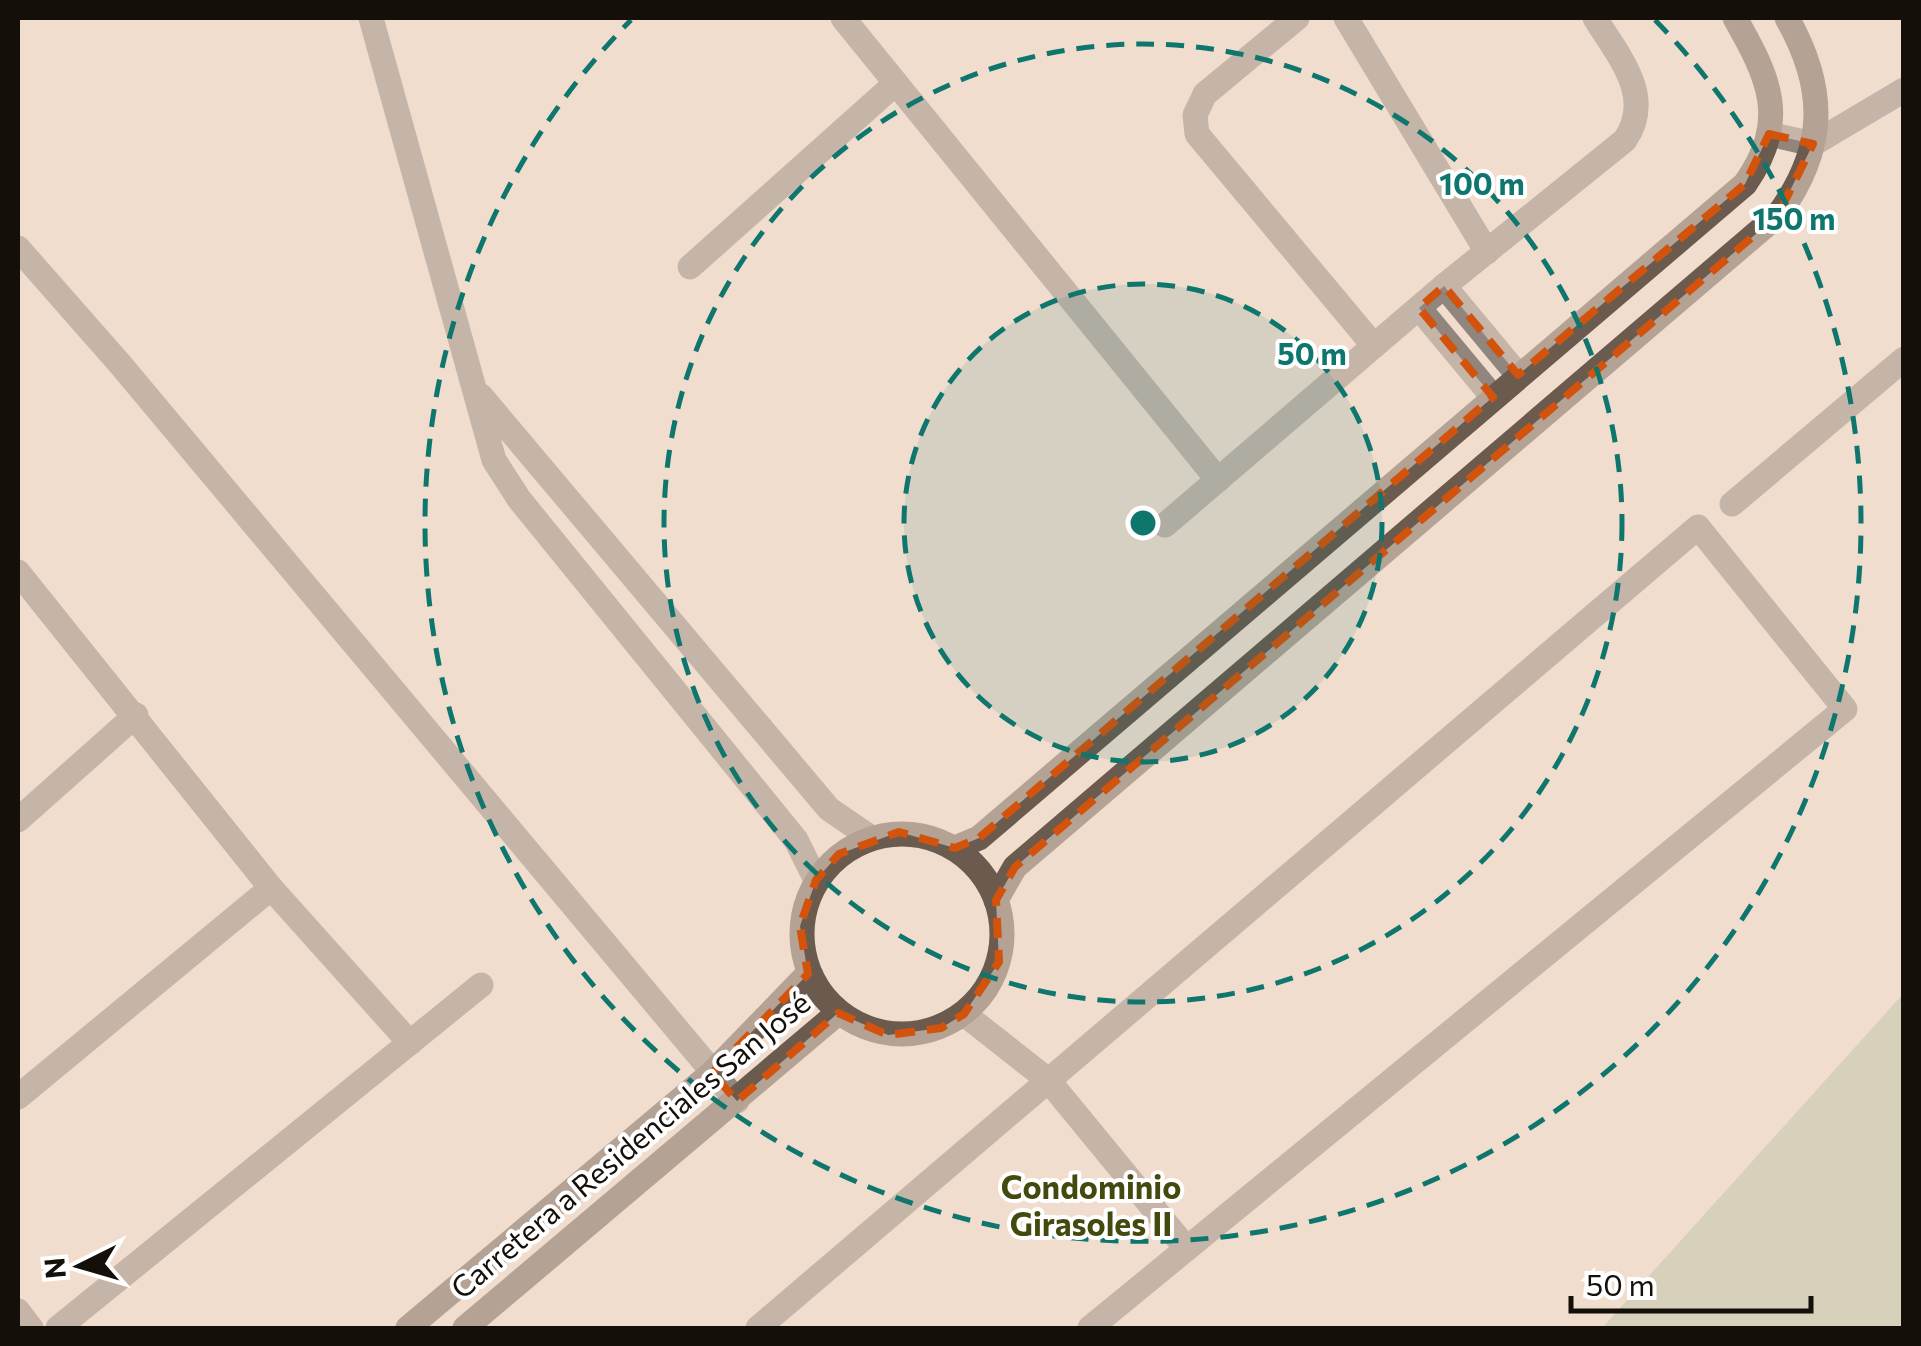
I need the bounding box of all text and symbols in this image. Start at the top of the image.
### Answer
text: 100 m [1439,164,1525,201]
text: 150 m [1753,199,1835,236]
text: 50 m [1277,334,1347,371]
centre of rings [1125,505,1161,541]
street label: Carretera a Residenciales San José [442,983,817,1305]
district label: Condominio Girasoles II [1001,1166,1181,1243]
north arrow [30,1216,130,1316]
scale bar [1571,1251,1811,1313]
text: N [36,1256,72,1280]
text: 50 m [1586,1265,1655,1302]

